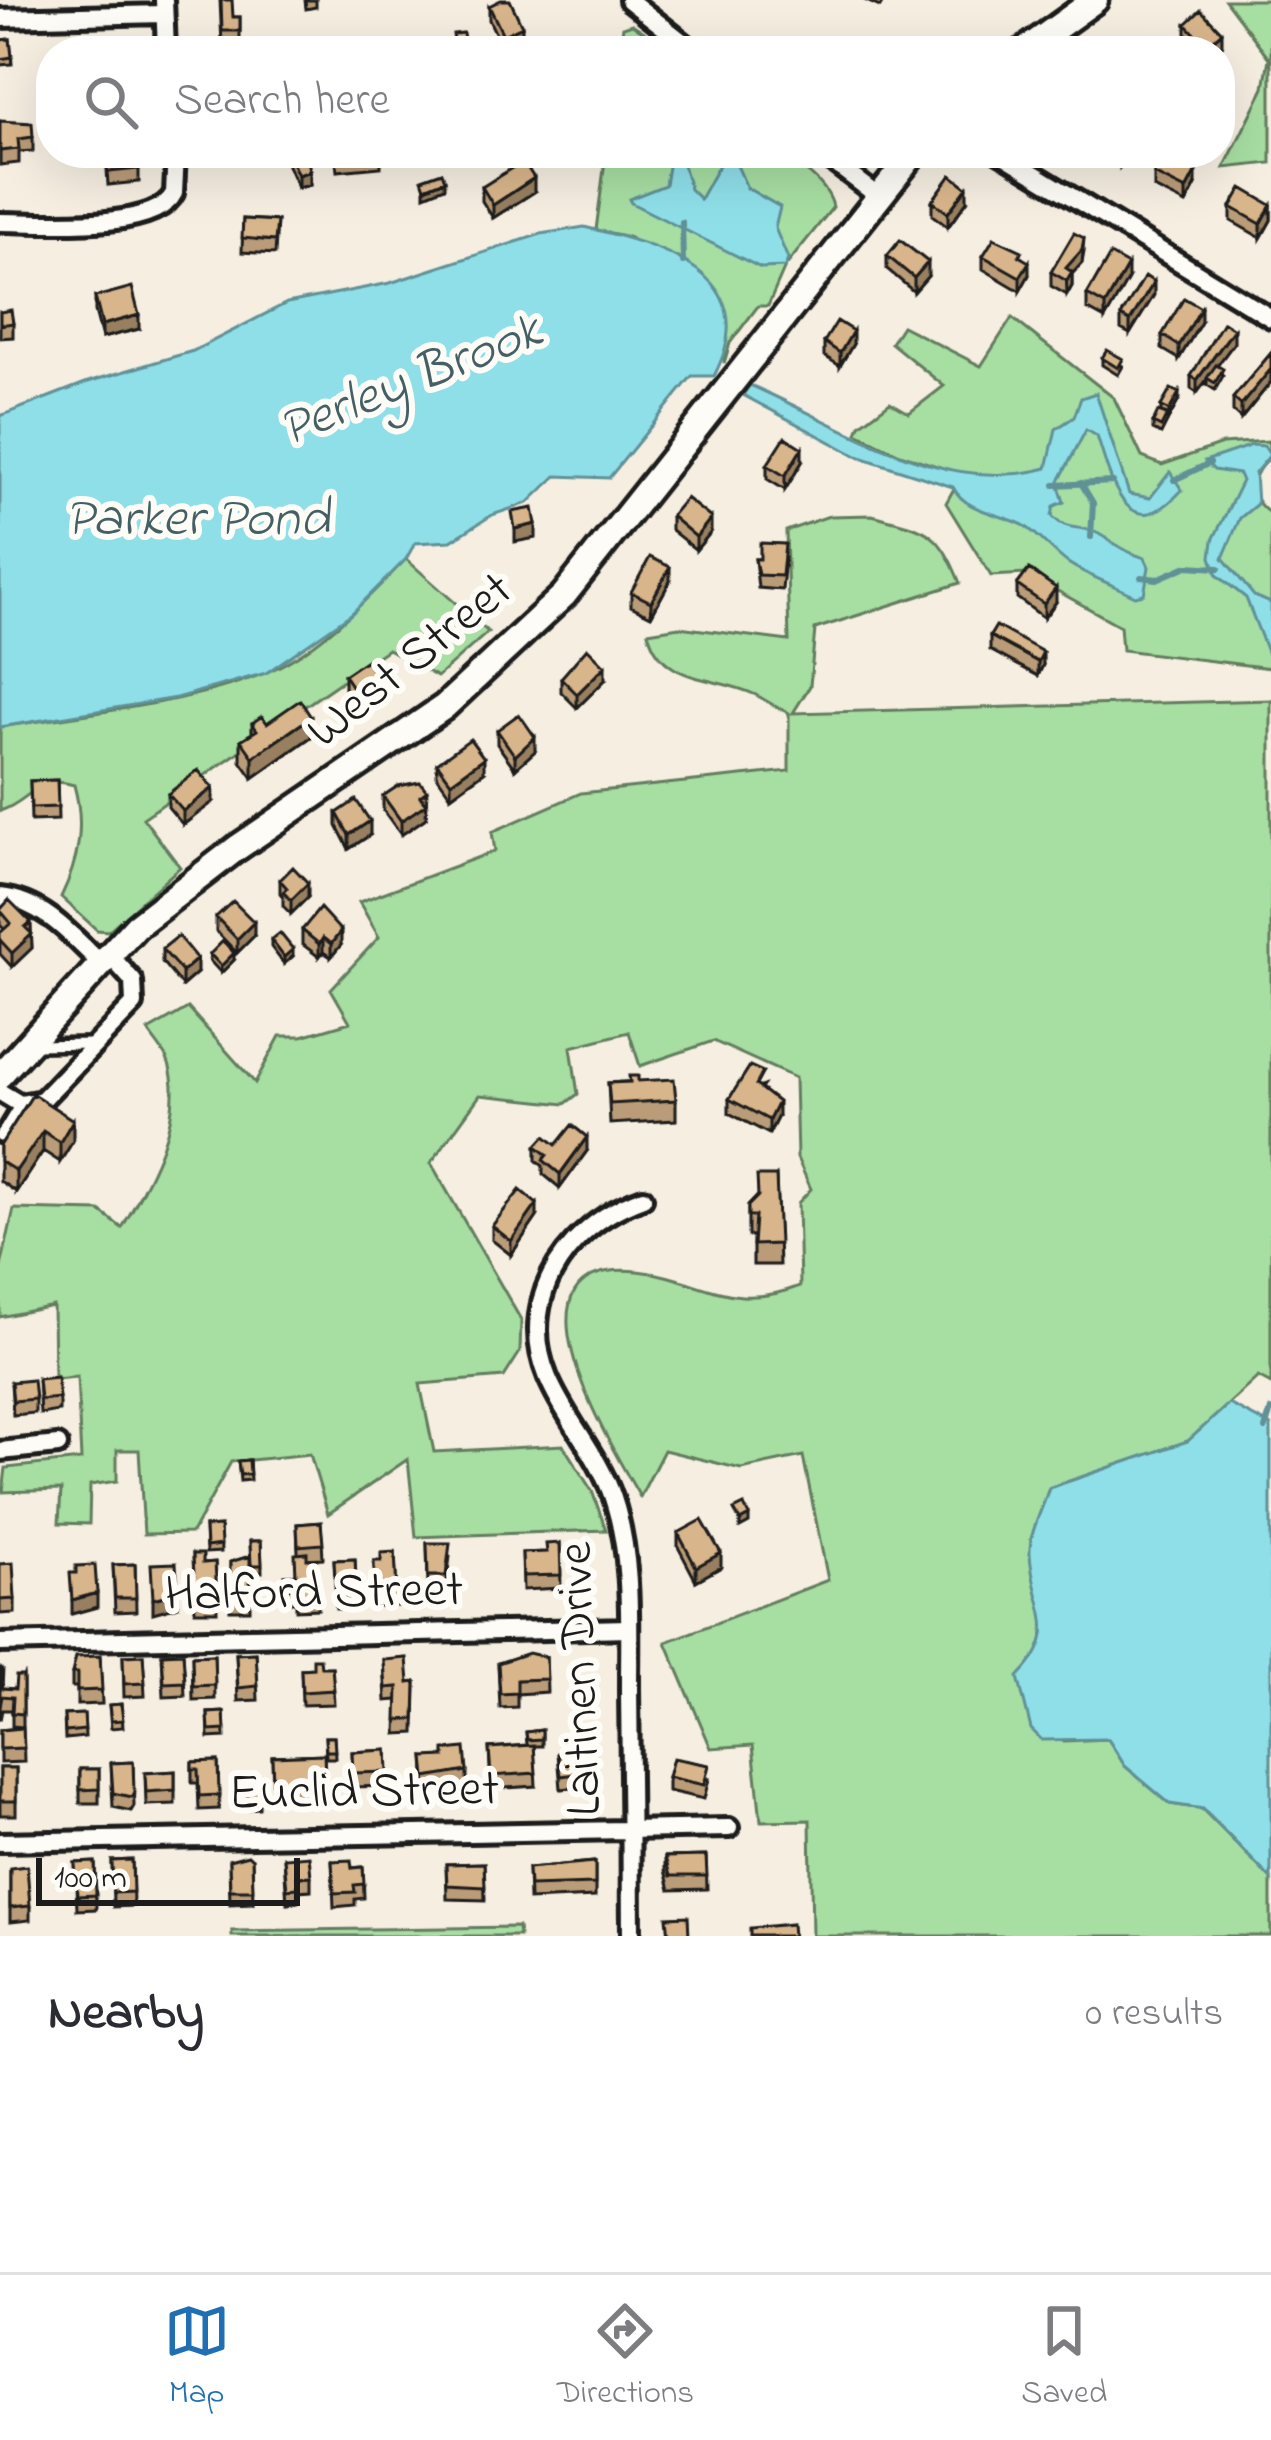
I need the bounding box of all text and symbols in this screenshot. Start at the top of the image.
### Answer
search box [36,36,1235,168]
icon: search [78,69,144,135]
text: Search here [174,69,390,135]
water label: Perley Brook [268,293,556,470]
water label: Parker Pond [64,482,332,560]
street label: West Street [292,555,530,769]
street label: Laitinen Drive [540,1540,624,1817]
street label: Halford Street [164,1554,464,1634]
street label: Euclid Street [228,1753,500,1833]
scale bar [36,1852,300,1905]
text: 100 m [54,1855,127,1903]
text: Nearby [48,1977,204,2052]
text: 0 results [1085,1986,1223,2043]
tab: Map [164,2298,230,2418]
tab: Directions [557,2298,694,2418]
tab: Saved [1021,2298,1107,2418]

